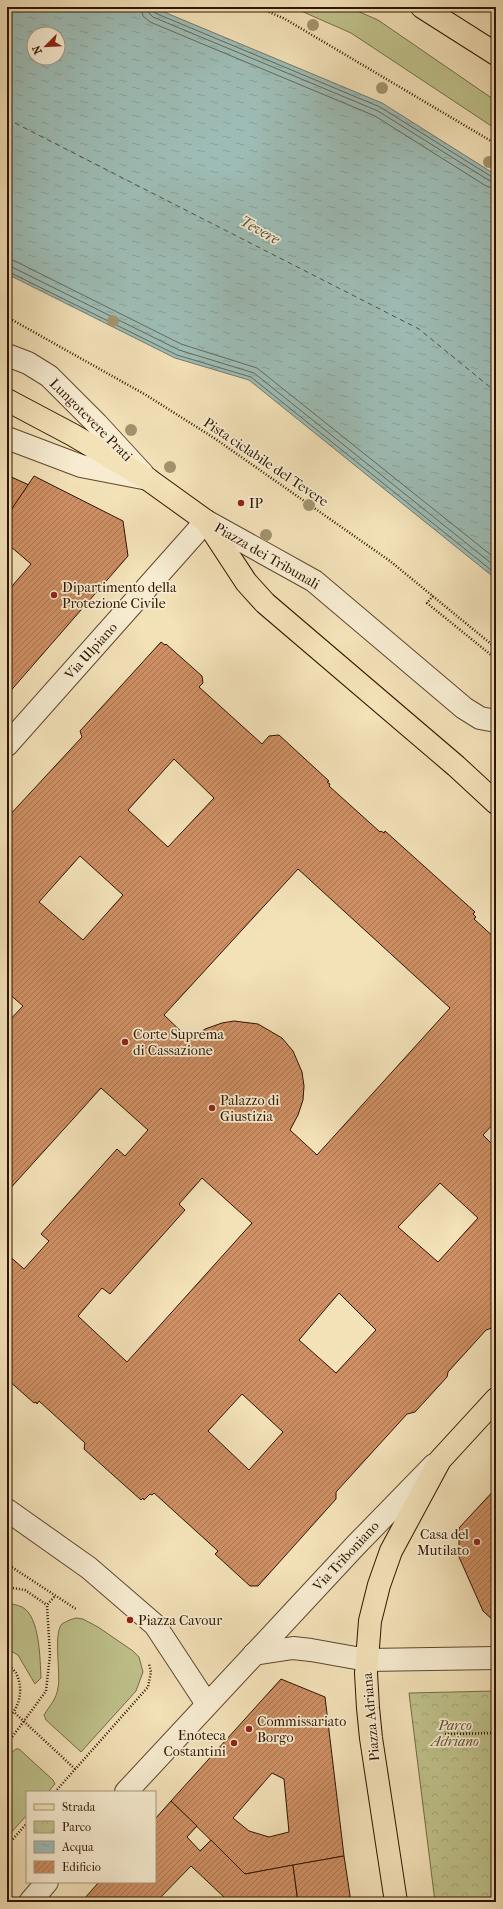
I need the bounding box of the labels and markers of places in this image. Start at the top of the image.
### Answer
place label: IP [249,495,263,512]
marker: IP [236,498,246,508]
place label: Dipartimento della Protezione Civile [62,579,177,612]
marker: Dipartimento della Protezione Civile [49,590,59,600]
place label: Corte Suprema di Cassazione [133,1026,224,1059]
marker: Corte Suprema di Cassazione [120,1037,130,1047]
place label: Palazzo di Giustizia [220,1092,279,1125]
marker: Palazzo di Giustizia [207,1103,217,1113]
place label: Casa del Mutilato [417,1526,469,1559]
marker: Casa del Mutilato [472,1537,482,1547]
place label: Piazza Cavour [138,1612,222,1629]
marker: Piazza Cavour [125,1615,135,1625]
place label: Commissariato Borgo [257,1713,346,1746]
marker: Commissariato Borgo [244,1724,254,1734]
place label: Enoteca Costantini [163,1727,227,1760]
marker: Enoteca Costantini [229,1738,239,1748]

